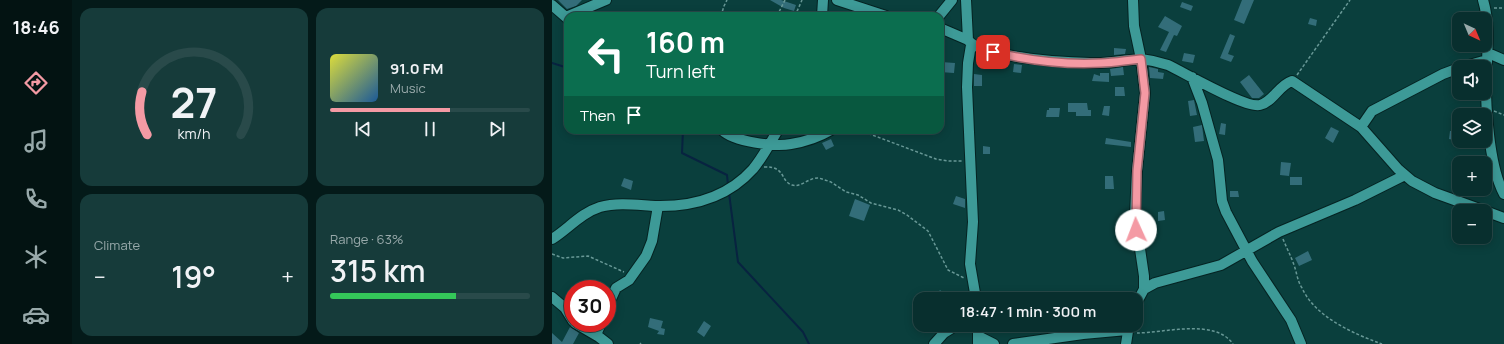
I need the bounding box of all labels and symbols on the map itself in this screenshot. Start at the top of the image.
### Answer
north arrow [1452,12,1492,52]
pin [976,35,1010,69]
position arrow [1115,209,1157,251]
speed limit sign: 30 [564,280,616,332]

